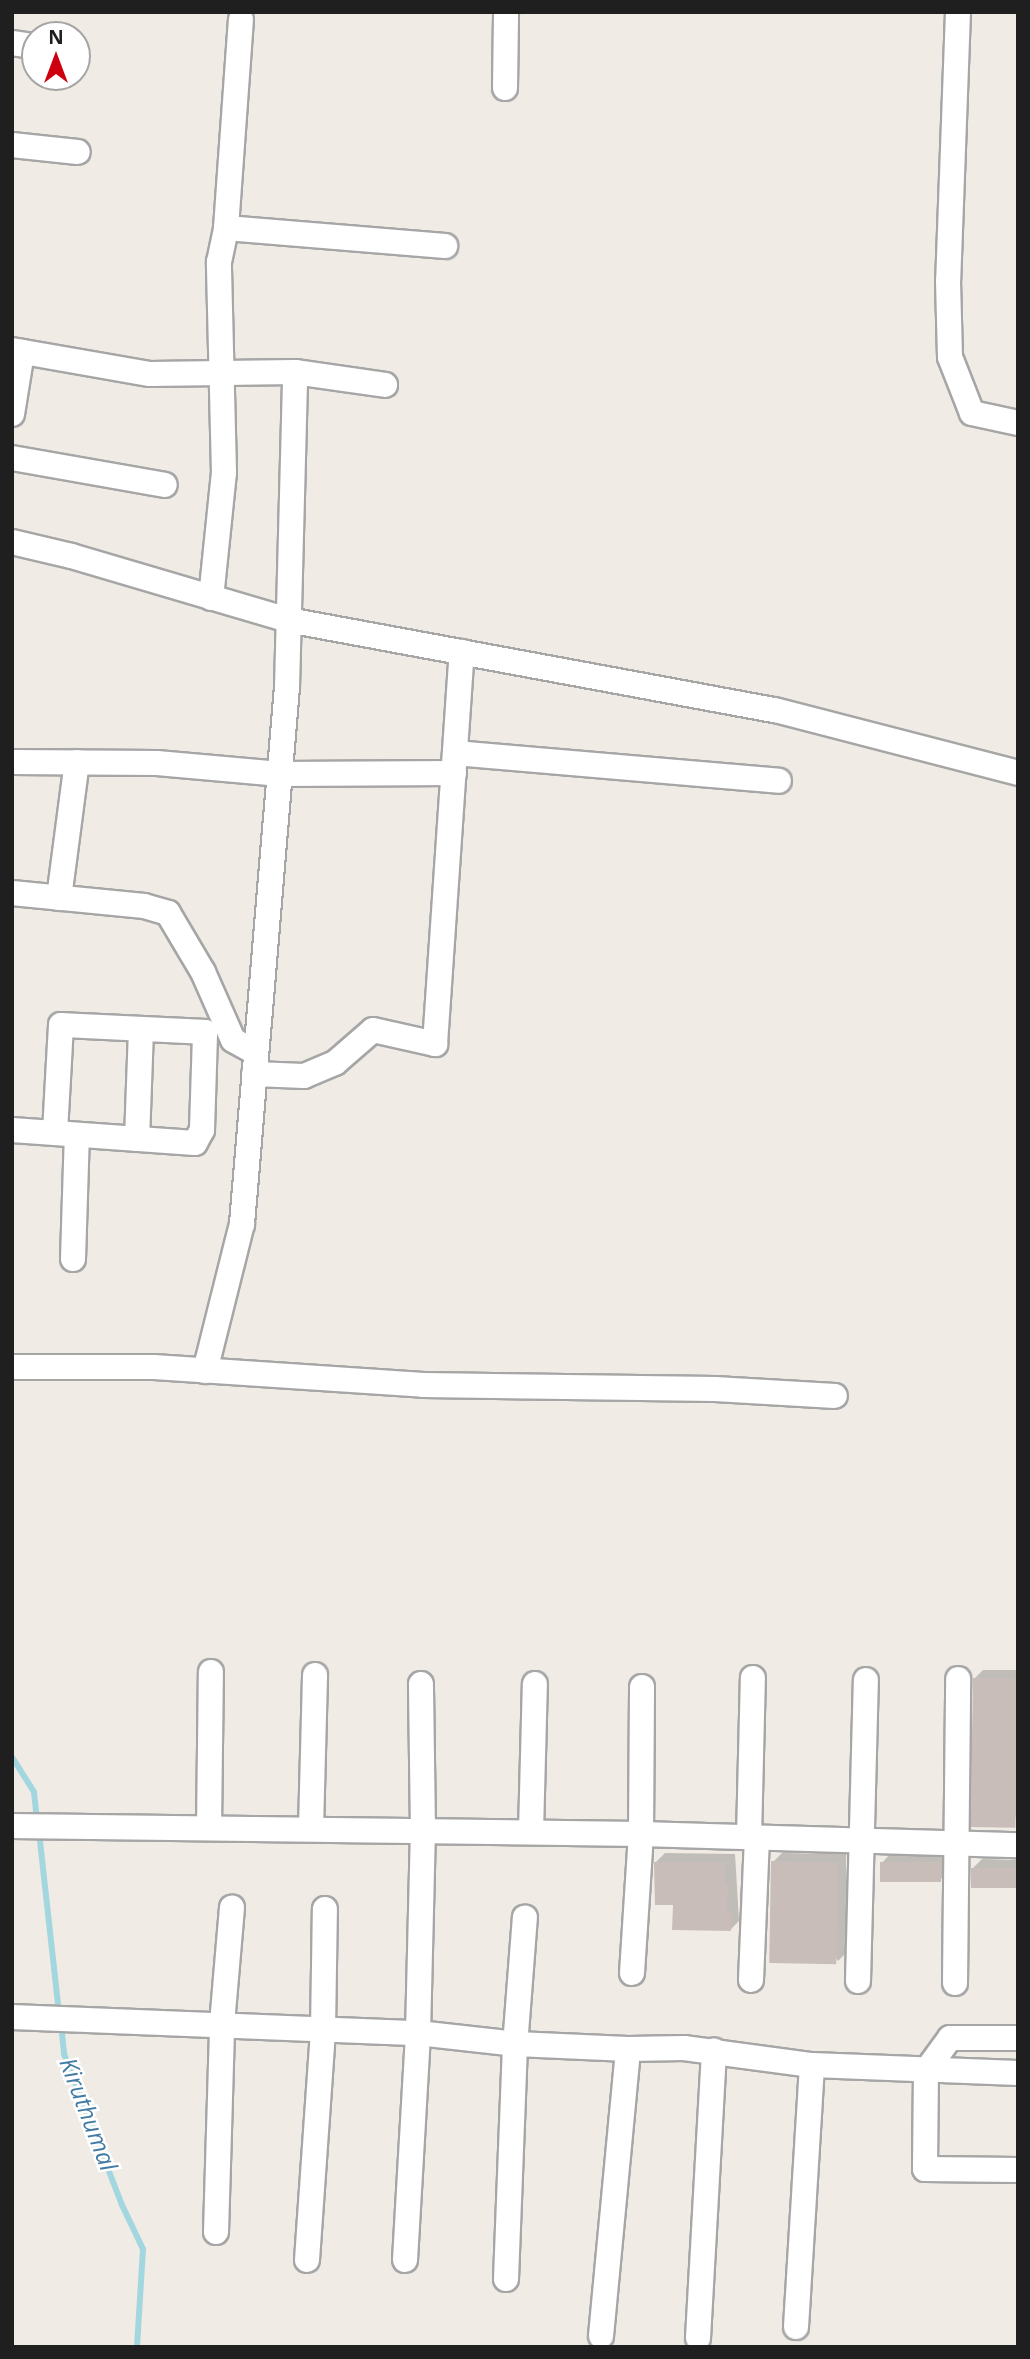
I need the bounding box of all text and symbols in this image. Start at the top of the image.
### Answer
north arrow [21,21,91,91]
text: N [48,24,64,50]
water label: Kiruthumal [54,2053,124,2175]

